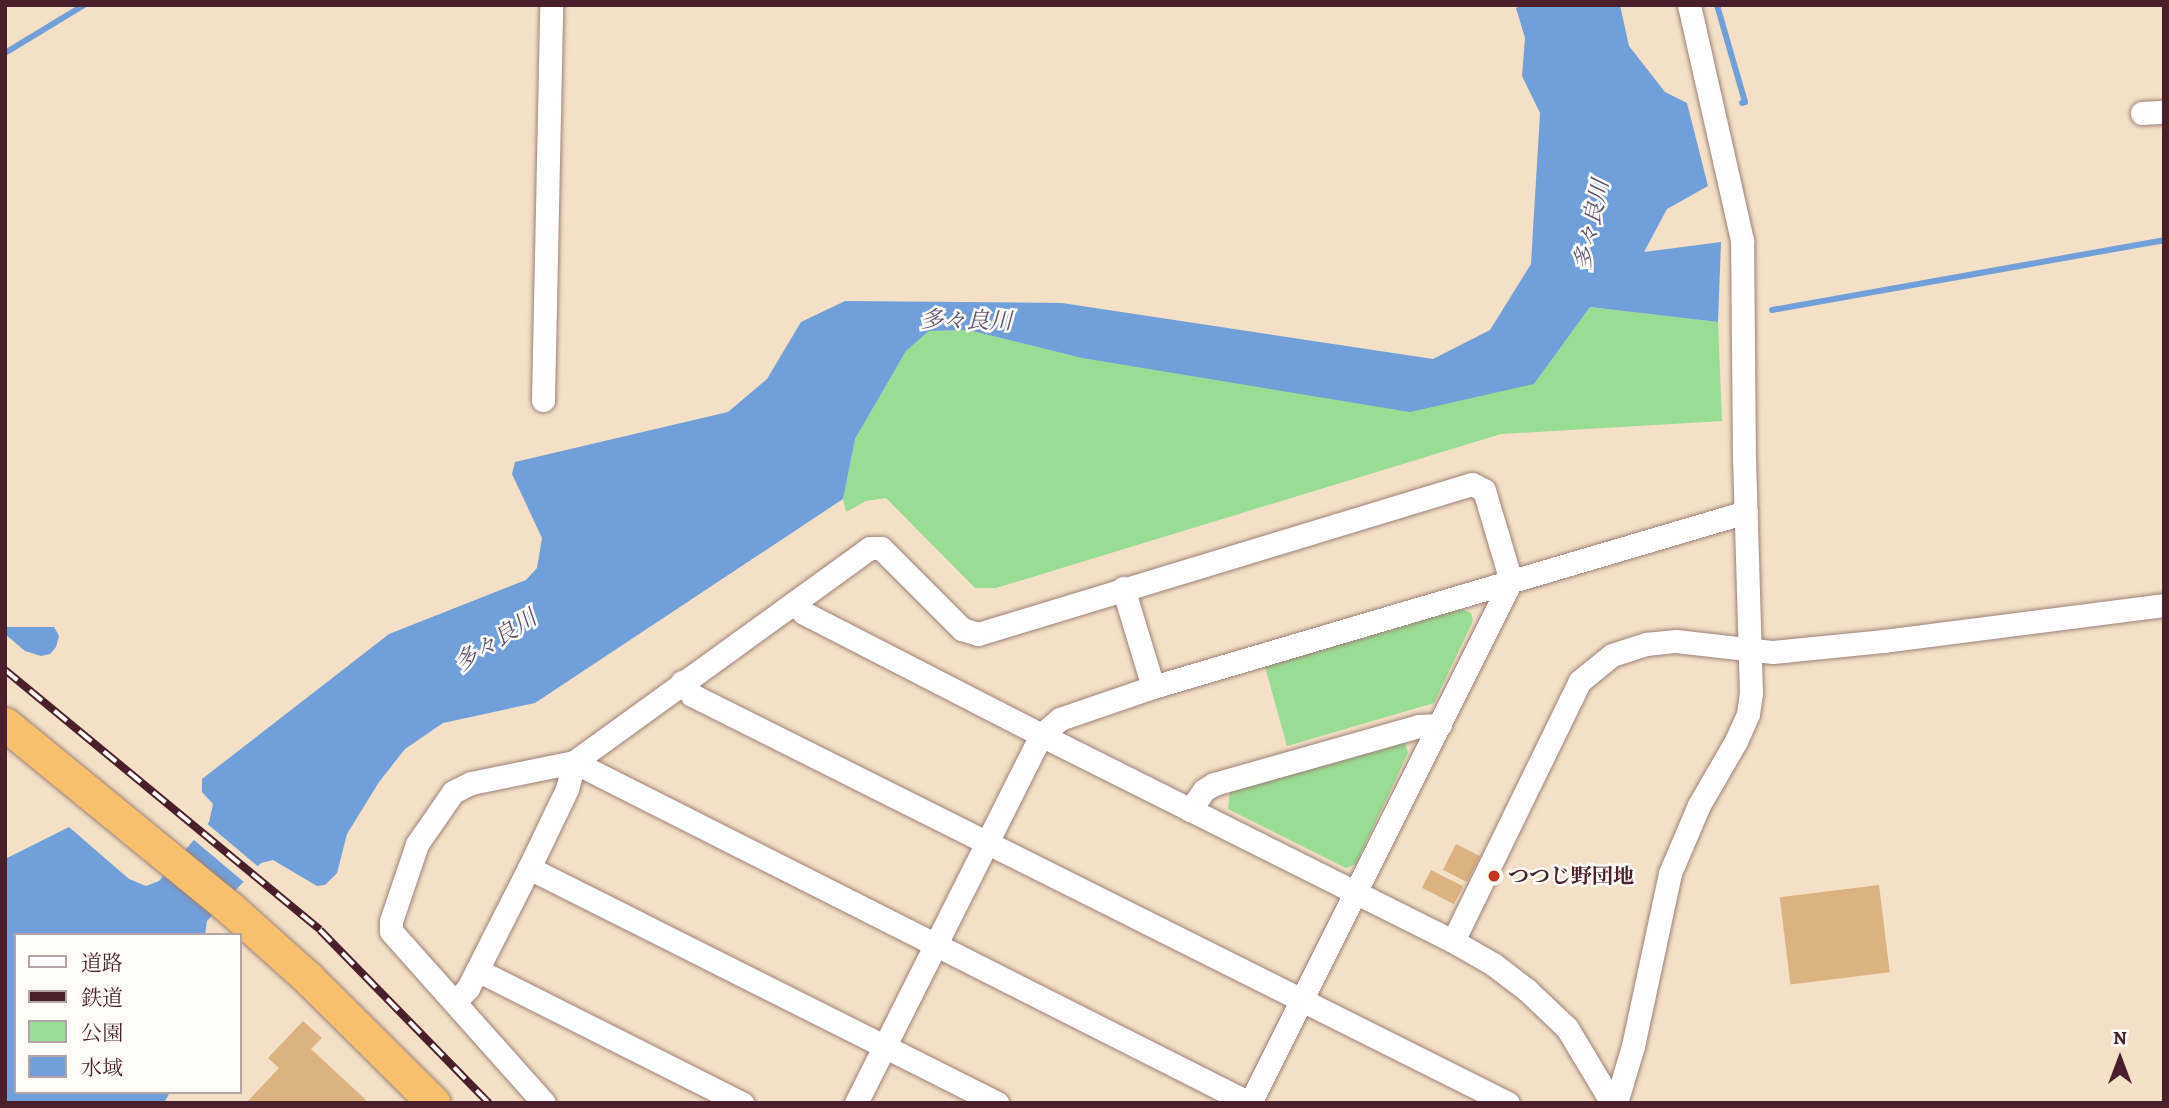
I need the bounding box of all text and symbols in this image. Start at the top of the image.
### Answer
water label: 多々良川 [1569,177,1615,273]
water label: 多々良川 [920,306,1012,336]
water label: 多々良川 [450,604,542,678]
place label: つつじ野団地 [1508,863,1634,889]
marker: つつじ野団地 [1486,868,1502,884]
legend [14,933,242,1094]
text: 道路 [81,949,123,977]
text: 鉄道 [81,984,123,1012]
text: 公園 [81,1019,123,1047]
north arrow [2085,1024,2155,1094]
text: N [2113,1025,2127,1051]
text: 水域 [81,1054,123,1082]

